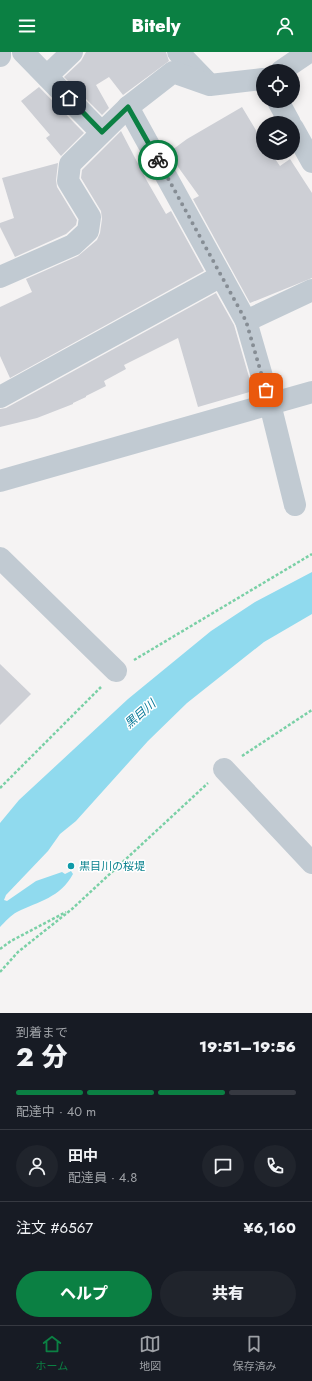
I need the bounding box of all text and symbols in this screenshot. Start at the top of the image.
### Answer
text: Bitely [131,13,181,39]
icon: menu [16,15,38,37]
icon: person [274,15,296,37]
map controls [256,64,300,160]
button: locate [256,64,300,108]
pin [52,81,86,115]
icon: home [58,87,80,109]
button: layers [256,116,300,160]
courier [138,140,178,180]
icon: bike [147,149,169,171]
pin [249,373,283,407]
icon: bag [255,379,277,401]
water label: 黒目川 [121,694,161,733]
place label: 黒目川の桜堤 [79,858,145,874]
marker: 黒目川の桜堤 [66,861,76,871]
text: 到着まで [16,1023,68,1042]
text: 19:51–19:56 [199,1036,296,1058]
text: 2 分 [16,1038,68,1076]
text: 配達中 · 40 m [16,1102,96,1121]
button: person [16,1145,58,1187]
text: 田中 [68,1145,98,1167]
button: chat [202,1145,244,1187]
button: phone [254,1145,296,1187]
text: 配達員 · 4.8 [68,1168,137,1187]
text: 注文 #6567 [16,1217,93,1239]
text: ¥6,160 [243,1217,296,1239]
button: ヘルプ [16,1271,152,1317]
button: 共有 [160,1271,296,1317]
tab: ホーム [36,1333,68,1374]
tab: 地図 [139,1333,161,1374]
tab: 保存済み [232,1333,276,1374]

